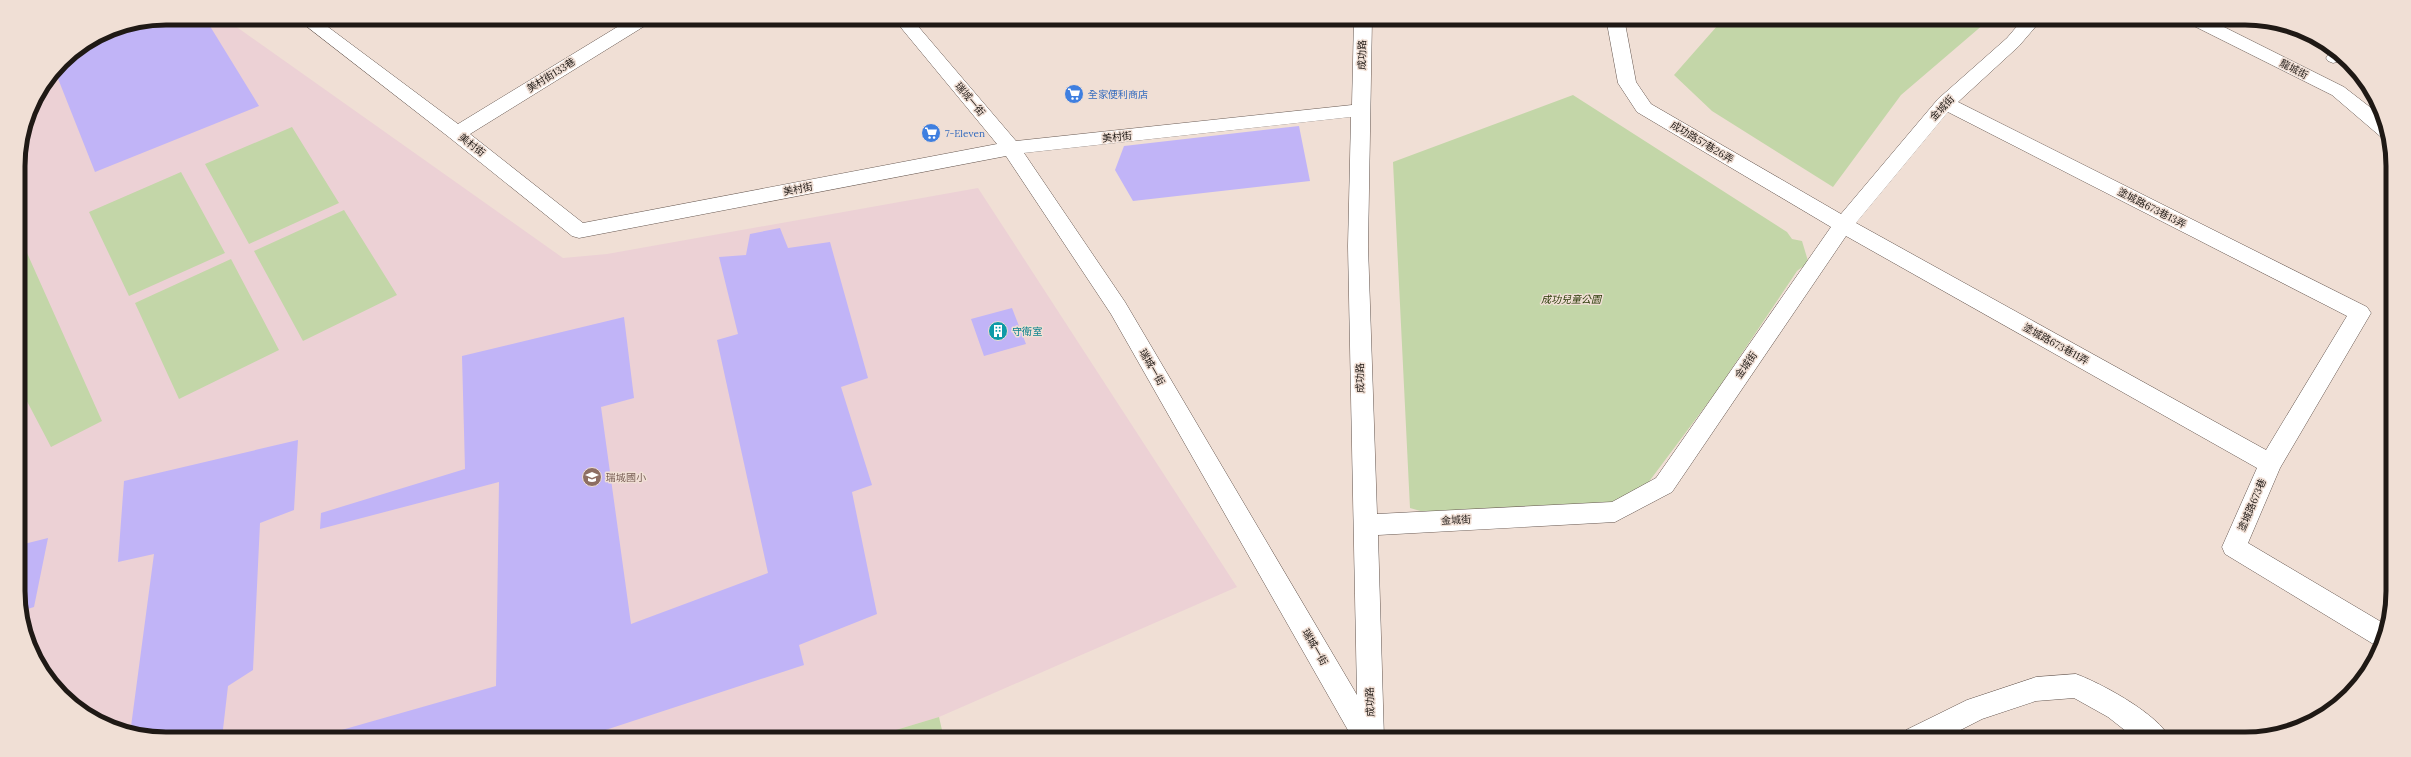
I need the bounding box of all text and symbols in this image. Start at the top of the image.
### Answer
street label: 成功路 [1355,40,1369,70]
street label: 美村街133巷 [524,55,578,95]
street label: 龍城街 [2278,56,2310,82]
street label: 瑞城一街 [952,80,988,118]
supermarket icon: 全家便利商店 [1063,83,1085,105]
place label: 全家便利商店 [1088,88,1148,101]
street label: 金城街 [1927,93,1957,123]
street label: 成功路57巷26弄 [1668,118,1736,166]
supermarket icon: 7-Eleven [920,122,942,144]
place label: 7-Eleven [945,127,985,140]
street label: 美村街 [1101,129,1133,145]
street label: 美村街 [456,131,488,159]
street label: 美村街 [782,180,814,198]
street label: 塗城路673巷13弄 [2116,185,2188,231]
park label: 成功兒童公園 [1541,293,1603,306]
building icon: 守衛室 [987,320,1009,342]
street label: 塗城路673巷11弄 [2021,321,2091,367]
place label: 守衛室 [1012,325,1042,338]
street label: 瑞城一街 [1136,346,1168,388]
street label: 金城街 [1732,349,1760,381]
street label: 成功路 [1353,363,1367,393]
school or university icon: 瑞城國小 [581,466,603,488]
place label: 瑞城國小 [606,471,646,484]
street label: 塗城路673巷 [2235,477,2269,533]
street label: 金城街 [1441,513,1471,527]
street label: 瑞城一街 [1299,626,1331,668]
street label: 成功路 [1363,687,1377,717]

